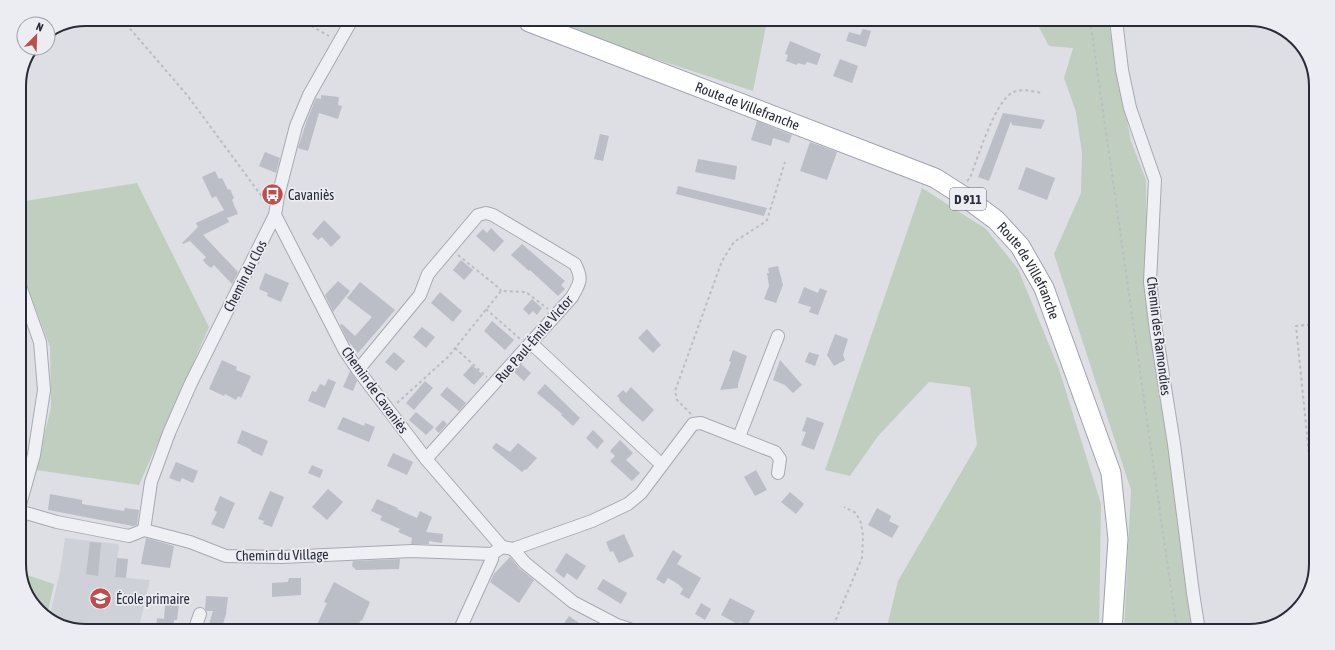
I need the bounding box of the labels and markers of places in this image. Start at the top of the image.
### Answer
bus stop icon: Cavaniès [259,182,285,208]
place label: Cavaniès [288,187,334,203]
school or university icon: École primaire [87,586,113,612]
place label: École primaire [116,591,190,607]

